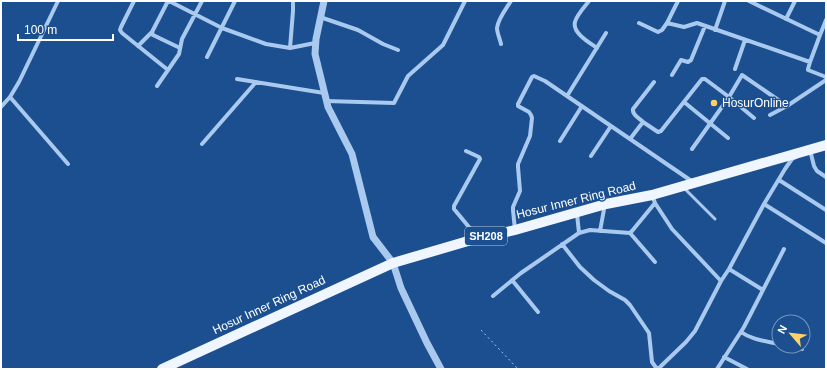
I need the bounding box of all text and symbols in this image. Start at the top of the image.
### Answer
scale bar [18,16,113,42]
text: 100 m [24,23,57,37]
place label: HosurOnline [722,96,789,110]
marker: HosurOnline [709,98,719,108]
street label: Hosur Inner Ring Road [515,178,637,222]
road number: SH208 [465,227,507,245]
street label: Hosur Inner Ring Road [210,273,328,337]
north arrow [771,314,811,354]
text: N [775,323,789,336]

